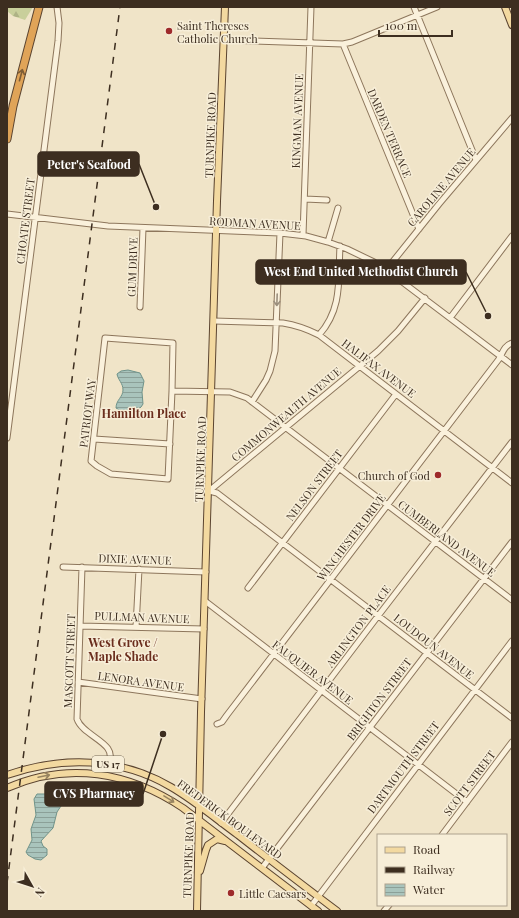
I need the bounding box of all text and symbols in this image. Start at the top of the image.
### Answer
scale bar [379,12,452,38]
text: 100 m [385,17,418,33]
place label: Saint Thereses Catholic Church [177,18,258,46]
marker: Saint Thereses Catholic Church [164,26,174,36]
one-way arrow [17,69,25,82]
street label: KINGMAN AVENUE [288,73,306,169]
street label: DARDEN TERRACE [364,86,416,180]
street label: TURNPIKE ROAD [201,92,219,178]
street label: CAROLINE AVENUE [404,144,479,230]
callout: Peter's Seafood [38,152,139,176]
text: Peter's Seafood [47,156,131,172]
street label: CHOATE STREET [12,177,38,265]
street label: RODMAN AVENUE [209,213,301,233]
street label: GUM DRIVE [123,237,141,297]
callout: West End United Methodist Church [256,260,466,284]
text: West End United Methodist Church [263,263,459,279]
one-way arrow [273,293,281,306]
street label: HALIFAX AVENUE [339,335,419,401]
street label: COMMONWEALTH AVENUE [228,363,344,464]
street label: PATRIOT WAY [75,377,99,448]
district label: Hamilton Place [102,405,186,421]
street label: TURNPIKE ROAD [191,416,209,502]
street label: NELSON STREET [282,446,346,524]
place label: Church of God [358,468,431,483]
marker: Church of God [433,470,443,480]
street label: WINCHESTER DRIVE [313,490,389,584]
street label: CUMBERLAND AVENUE [395,496,499,580]
street label: DIXIE AVENUE [98,550,172,568]
street label: ARLINGTON PLACE [322,582,394,671]
street label: PULLMAN AVENUE [94,608,190,626]
street label: LOUDOUN AVENUE [391,610,477,682]
street label: MASCOTT STREET [60,613,78,708]
district label: West Grove / Maple Shade [87,634,158,664]
street label: FAUQUIER AVENUE [270,637,357,707]
street label: BRIGHTON STREET [343,655,415,743]
street label: LENORA AVENUE [97,667,186,695]
street label: DARTMOUTH STREET [363,718,443,816]
street label: SCOTT STREET [440,747,499,819]
road number: US 17 [92,756,124,772]
one-way arrow [37,772,50,780]
street label: FREDERICK BOULEVARD [174,776,286,862]
callout: CVS Pharmacy [45,782,143,806]
text: CVS Pharmacy [53,785,136,801]
one-way arrow [163,795,174,803]
street label: TURNPIKE ROAD [179,812,197,898]
legend [377,834,507,906]
text: Road [413,841,440,857]
text: Railway [413,861,455,877]
north arrow [12,866,52,906]
text: Water [412,881,446,897]
text: N [32,885,48,900]
place label: Little Caesars [239,886,306,901]
marker: Little Caesars [226,888,236,898]

